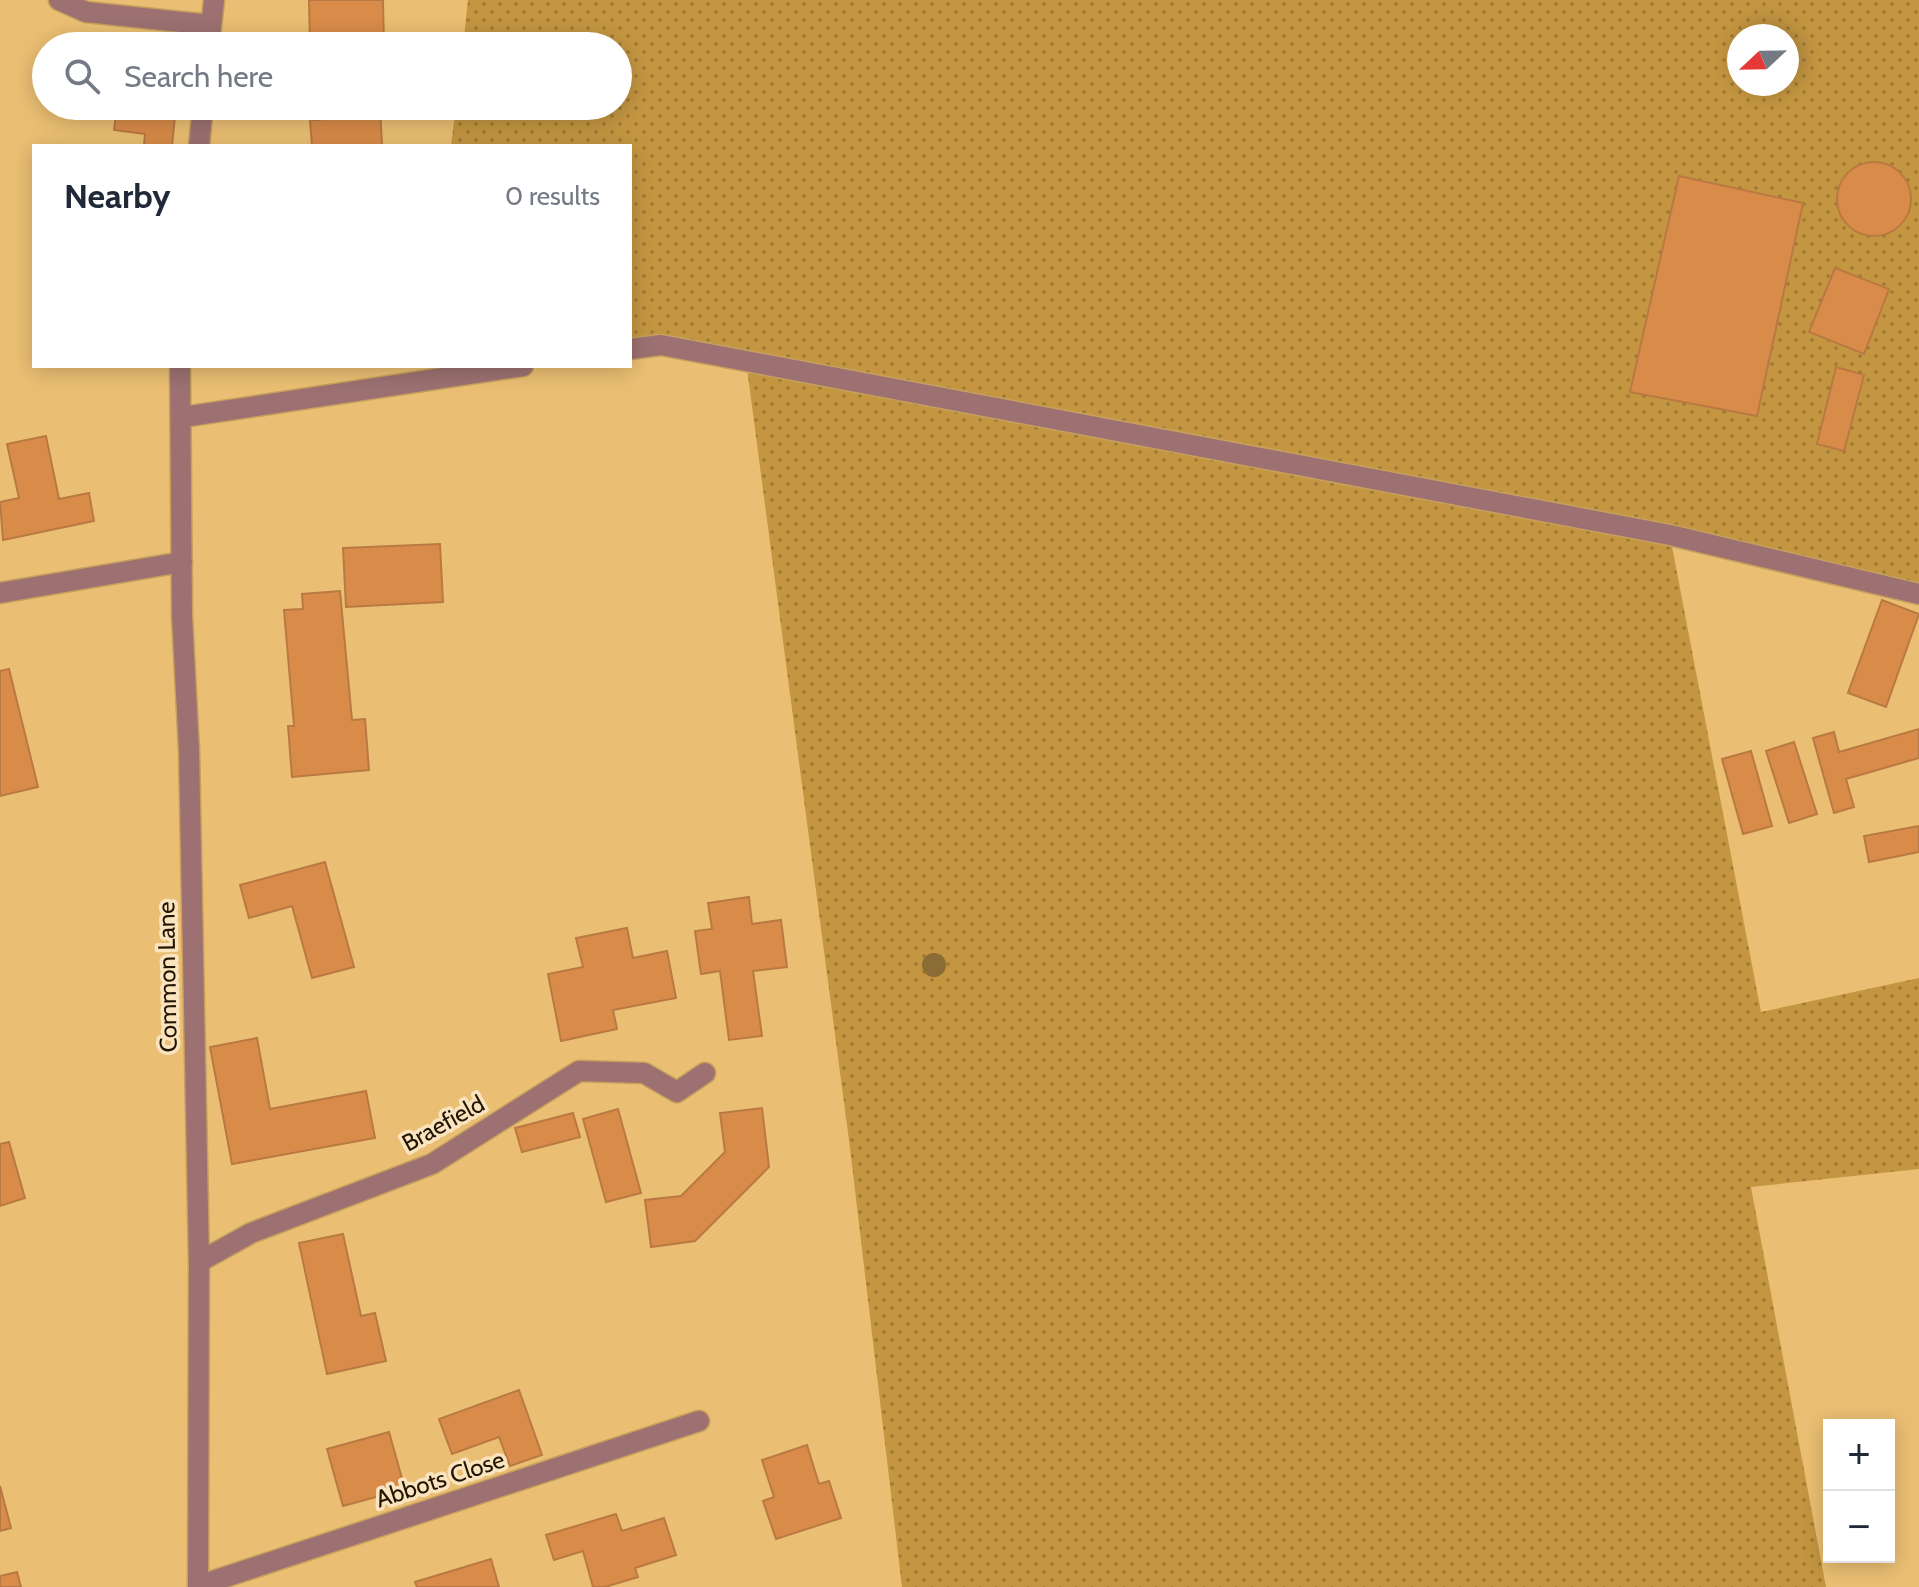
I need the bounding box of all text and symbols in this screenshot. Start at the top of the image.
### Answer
north arrow [1727,24,1799,96]
search box [32,32,632,120]
icon: search [60,54,104,98]
text: Search here [124,58,273,95]
text: Nearby [64,175,171,217]
text: 0 results [505,180,600,212]
street label: Common Lane [151,901,183,1053]
street label: Braefield [397,1089,489,1157]
map controls [1823,1419,1895,1563]
button: + [1823,1419,1895,1491]
street label: Abbots Close [372,1445,508,1513]
button: − [1823,1491,1895,1563]

